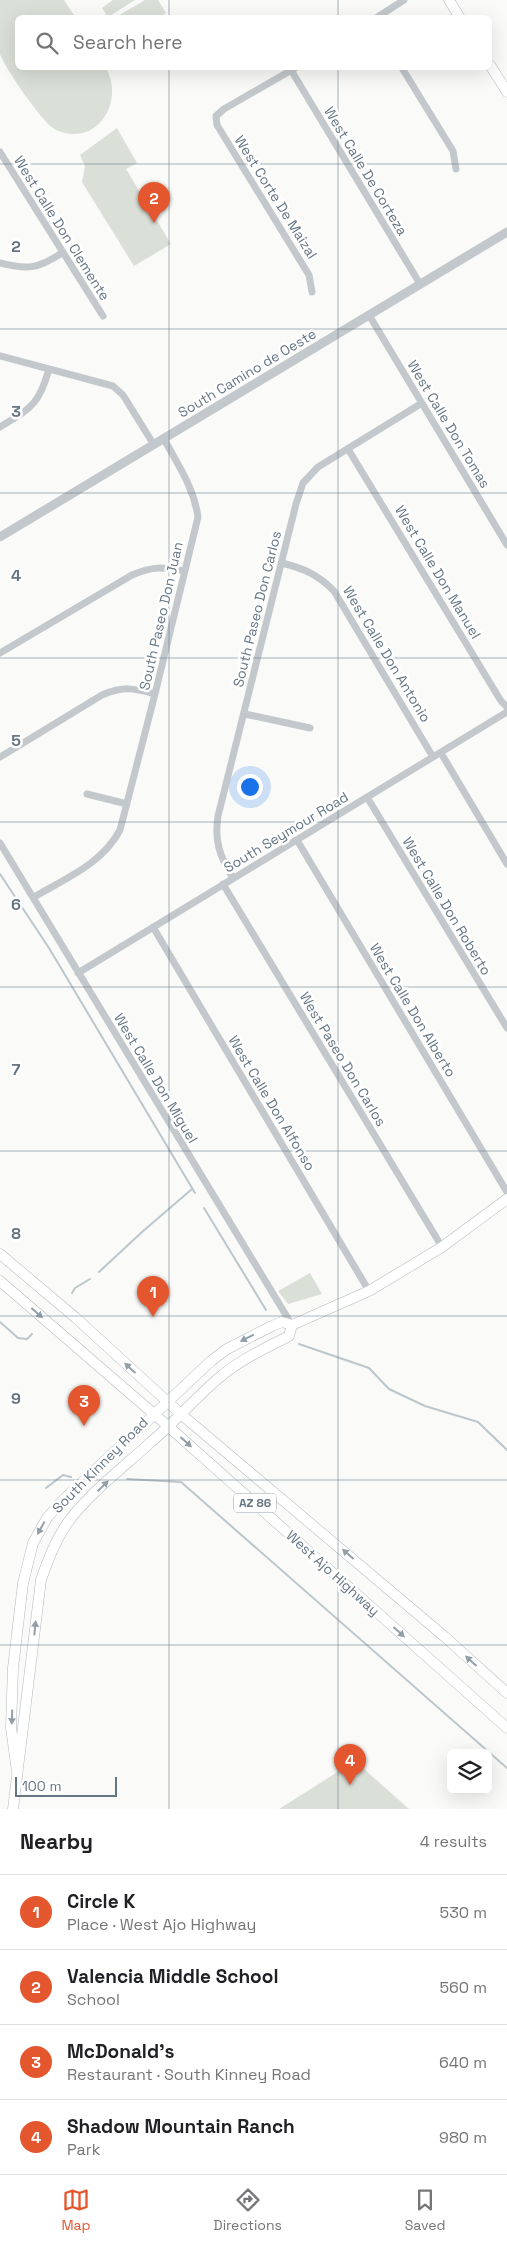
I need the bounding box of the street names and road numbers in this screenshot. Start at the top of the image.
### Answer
street label: West Calle De Corteza [320,103,412,239]
street label: West Corte De Maizal [231,132,321,262]
street label: West Calle Don Clemente [10,152,114,304]
street label: South Camino de Oeste [175,325,319,421]
street label: West Calle Don Tomas [404,357,494,491]
street label: West Calle Don Manuel [391,502,485,642]
street label: South Paseo Don Carlos [229,529,285,689]
street label: South Paseo Don Juan [135,540,187,692]
street label: West Calle Don Antonio [339,582,435,726]
street label: South Seymour Road [220,788,352,876]
street label: West Calle Don Roberto [398,833,496,979]
street label: West Calle Don Alberto [366,940,460,1080]
street label: West Paseo Don Carlos [296,989,390,1129]
street label: West Calle Don Miguel [110,1010,202,1146]
street label: West Calle Don Alfonso [224,1032,320,1174]
street label: South Kinney Road [48,1413,152,1517]
road number: AZ 86 [234,1494,276,1512]
street label: West Ajo Highway [283,1526,383,1620]

